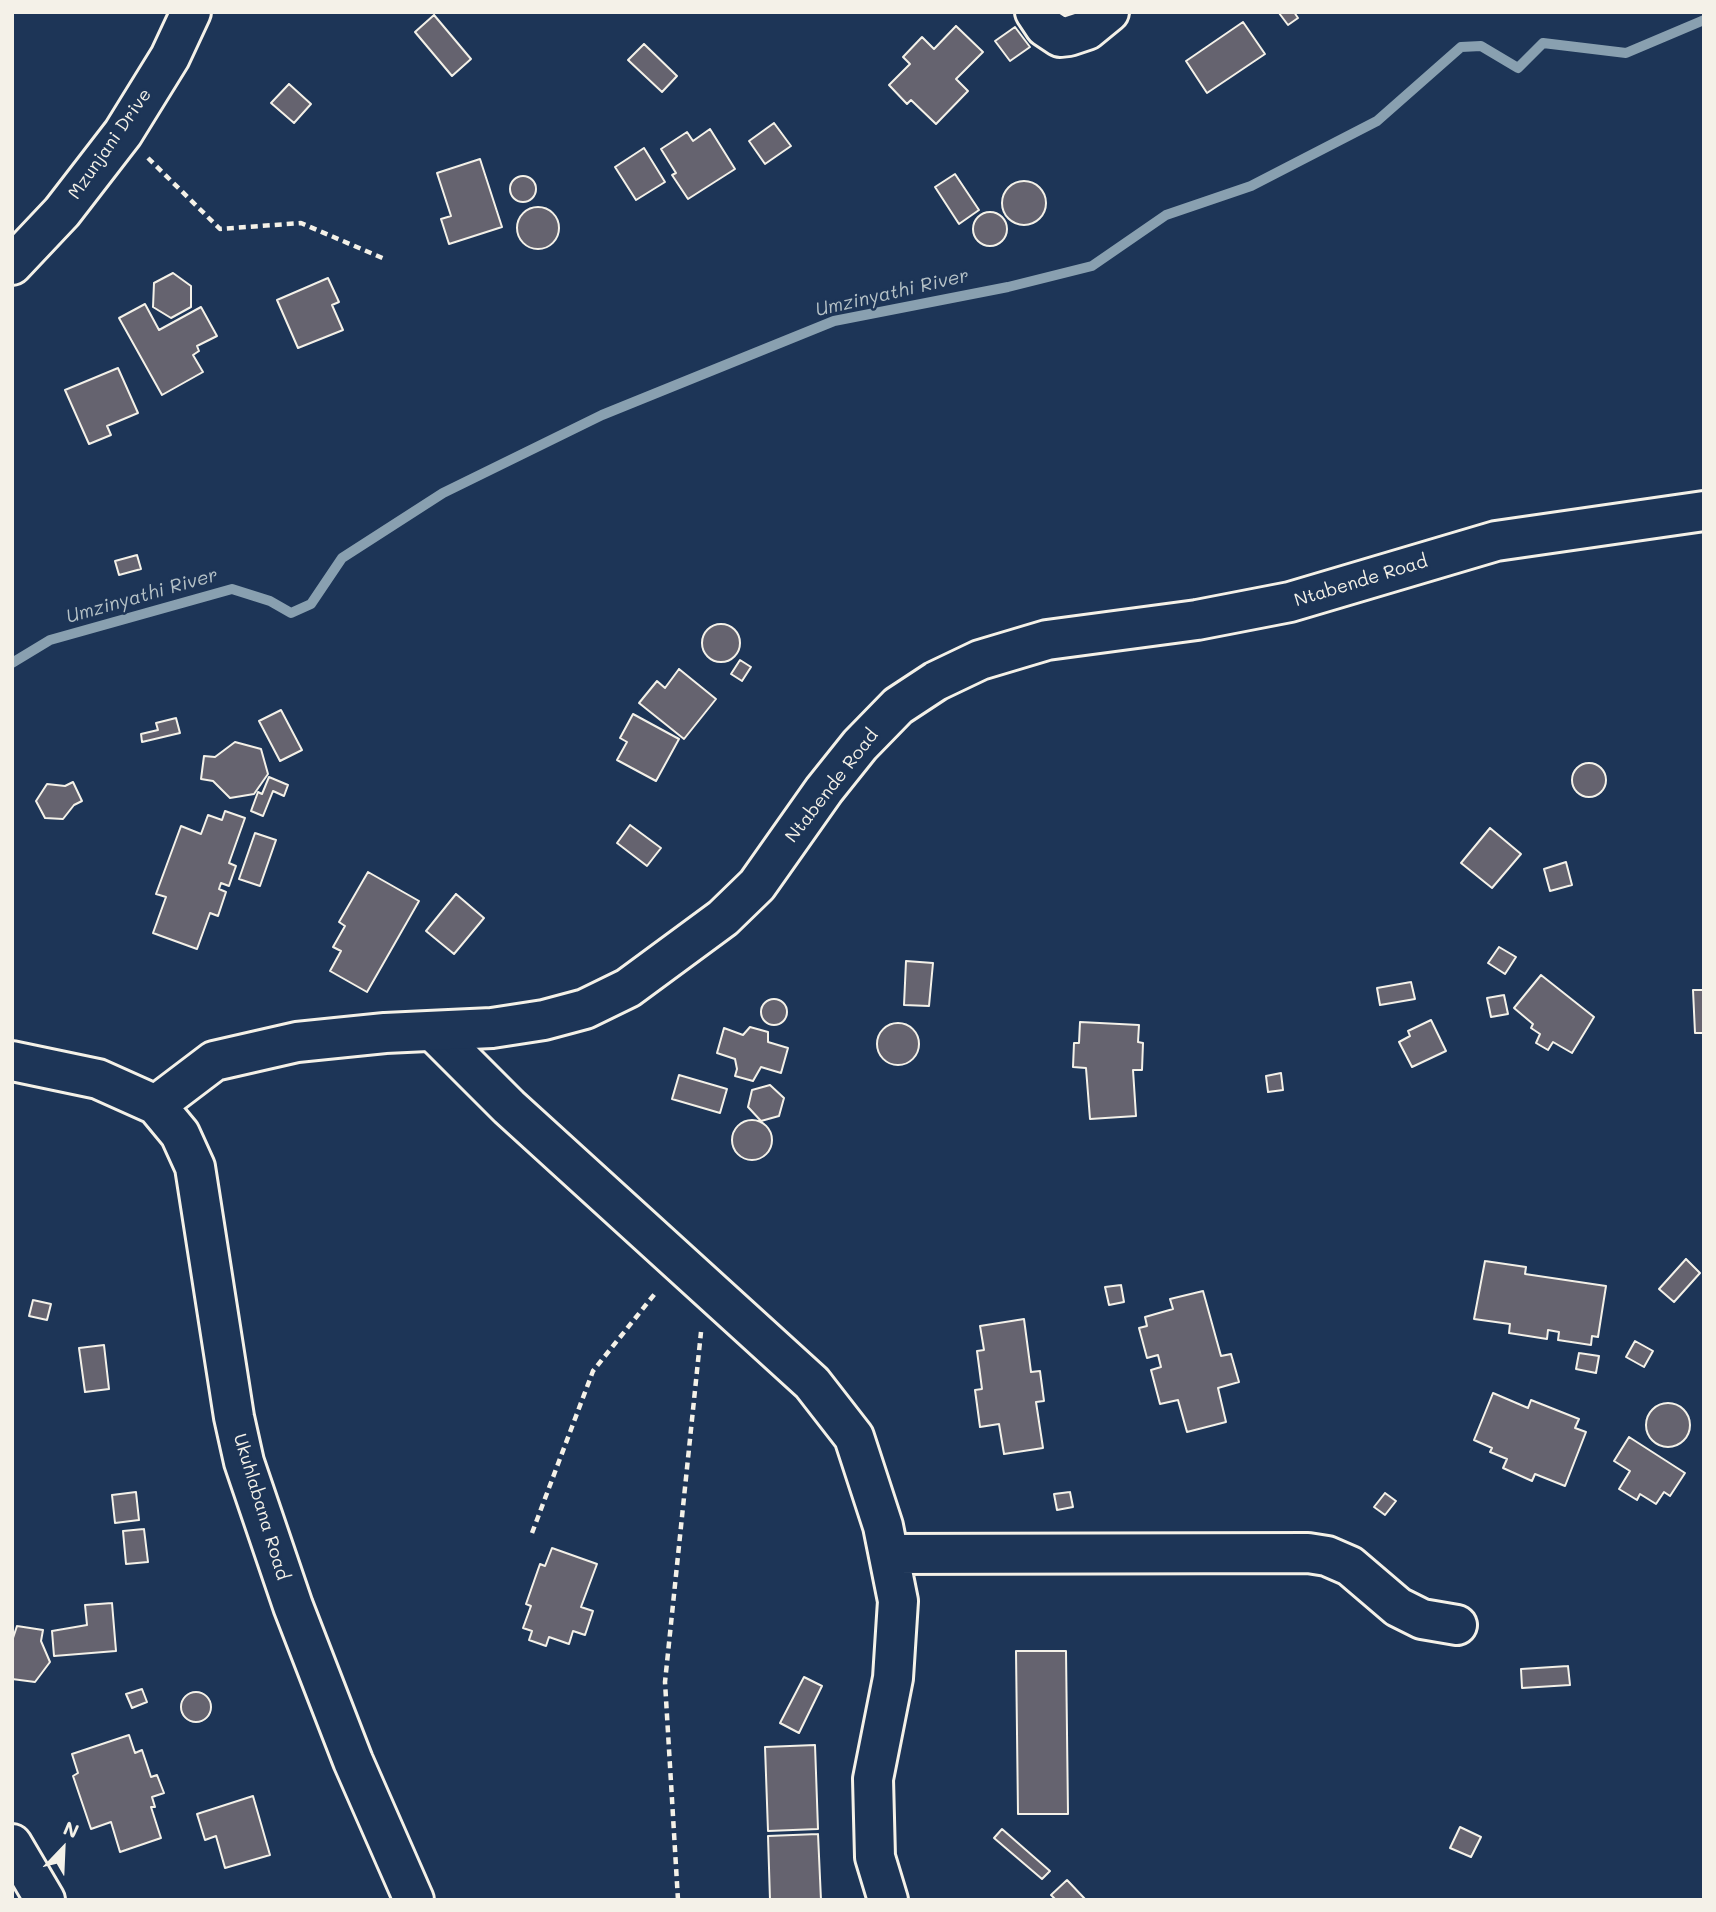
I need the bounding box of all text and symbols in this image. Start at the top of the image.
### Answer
street label: Mzunjani Drive [64,84,156,204]
water label: Umzinyathi River [813,264,971,322]
street label: Ntabende Road [1292,550,1430,612]
water label: Umzinyathi River [64,563,220,629]
street label: Ntabende Road [781,725,883,847]
street label: Ukuhlabana Road [228,1431,294,1583]
north arrow [28,1814,98,1884]
text: N [60,1815,83,1844]

